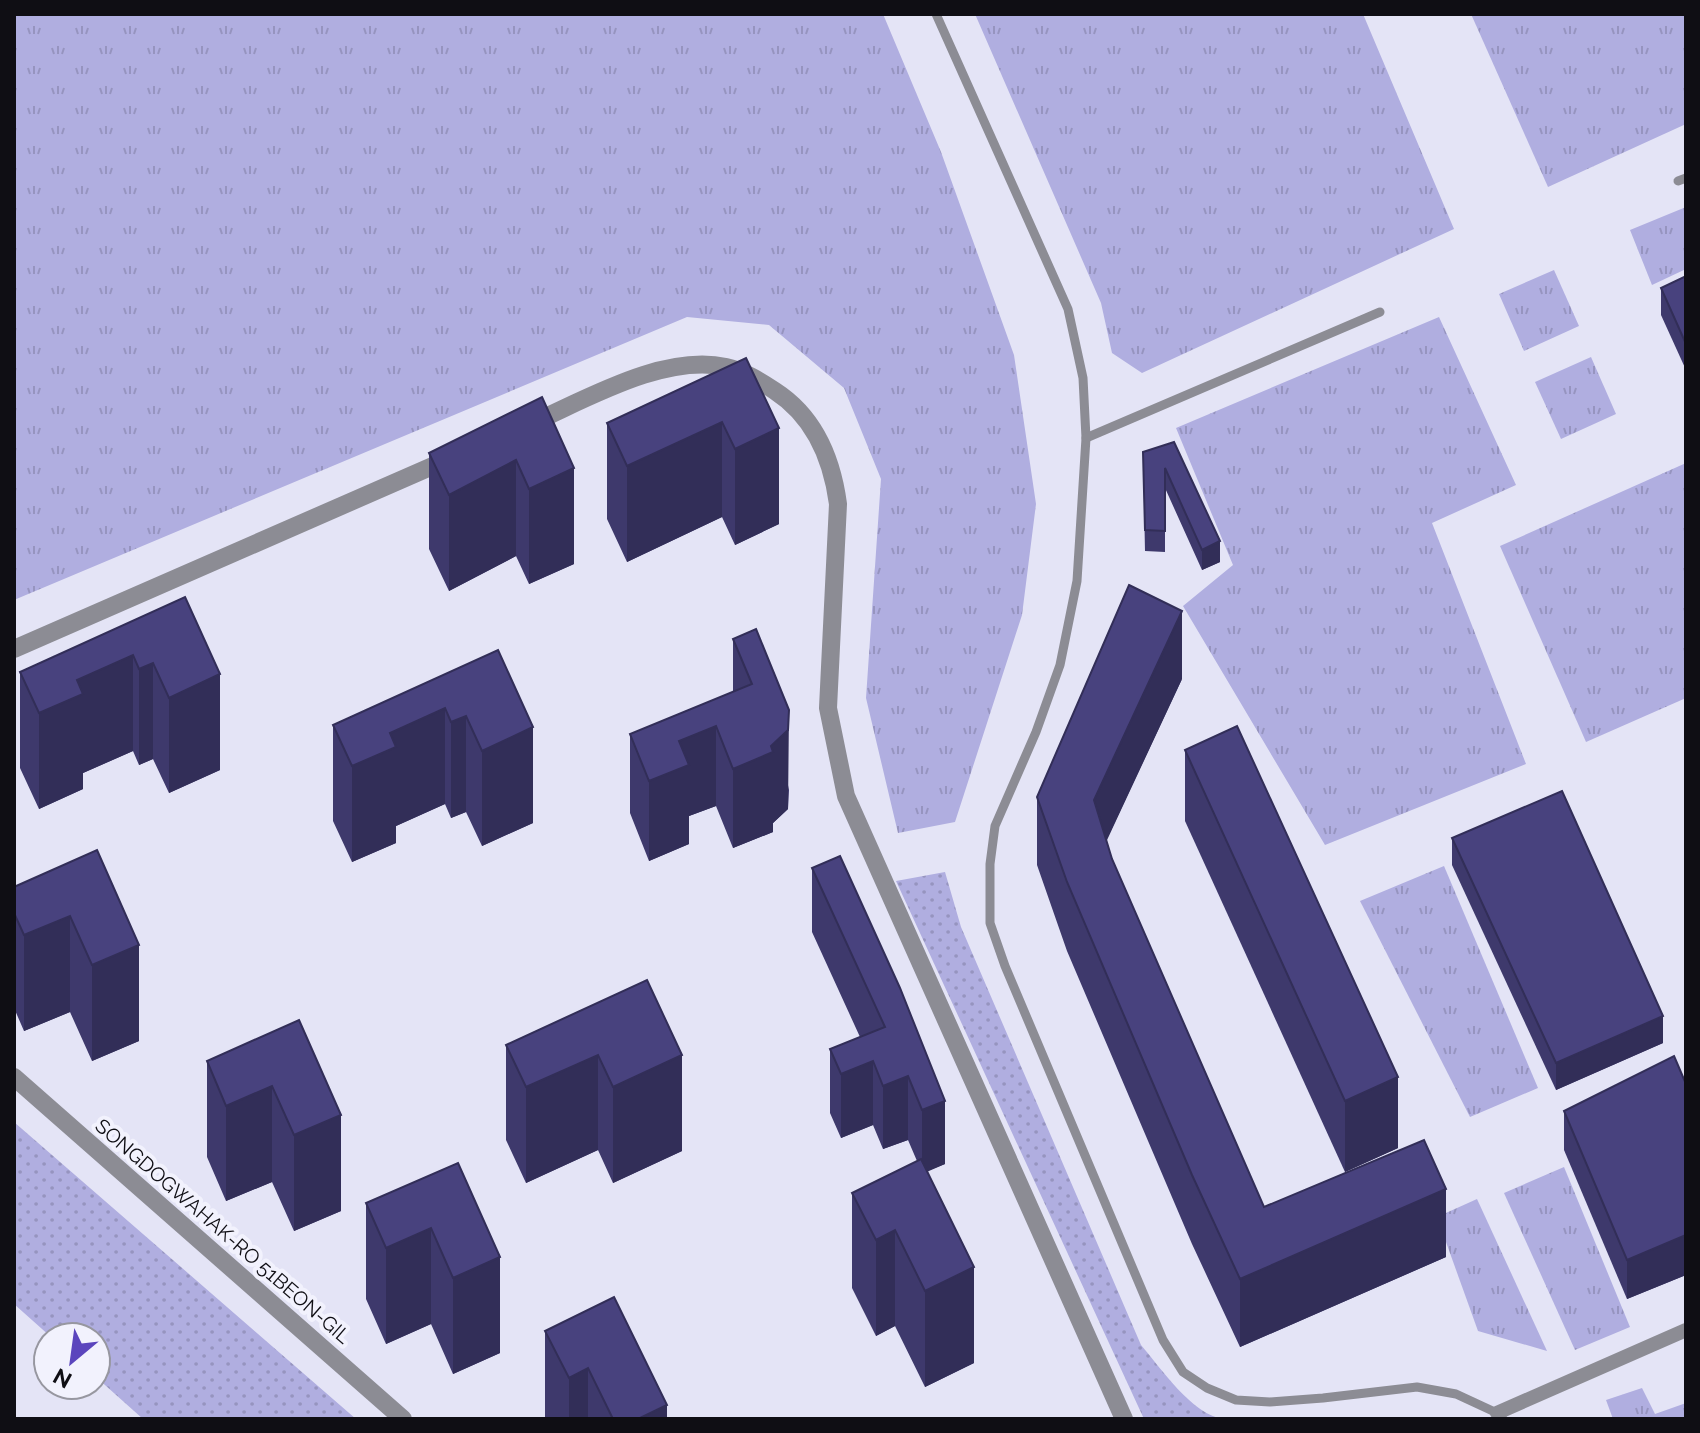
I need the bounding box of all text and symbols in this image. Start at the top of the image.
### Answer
street label: SONGDOGWAHAK-RO 51BEON-GIL [90,1114,356,1349]
north arrow [32,1321,112,1401]
text: N [49,1363,76,1394]

